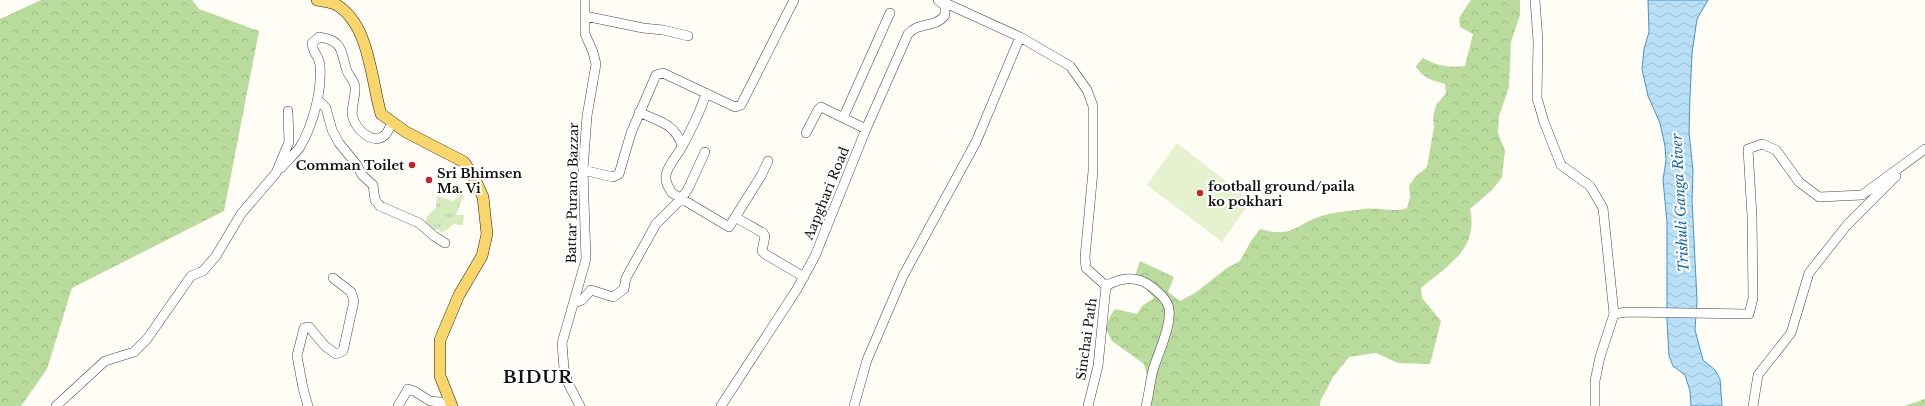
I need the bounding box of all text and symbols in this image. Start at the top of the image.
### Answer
street label: Battar Purano Bazzar [563,122,582,264]
water label: Trishuli Ganga River [1667,133,1693,273]
street label: Aapghari Road [800,144,853,243]
place label: Comman Toilet [296,157,404,174]
marker: Comman Toilet [407,160,417,170]
place label: Sri Bhimsen Ma. Vi [437,165,523,197]
marker: Sri Bhimsen Ma. Vi [424,175,434,185]
place label: football ground/paila ko pokhari [1208,178,1355,210]
marker: football ground/paila ko pokhari [1195,188,1205,198]
street label: Sinchai Path [1072,297,1101,381]
district label: BIDUR [503,367,573,388]

